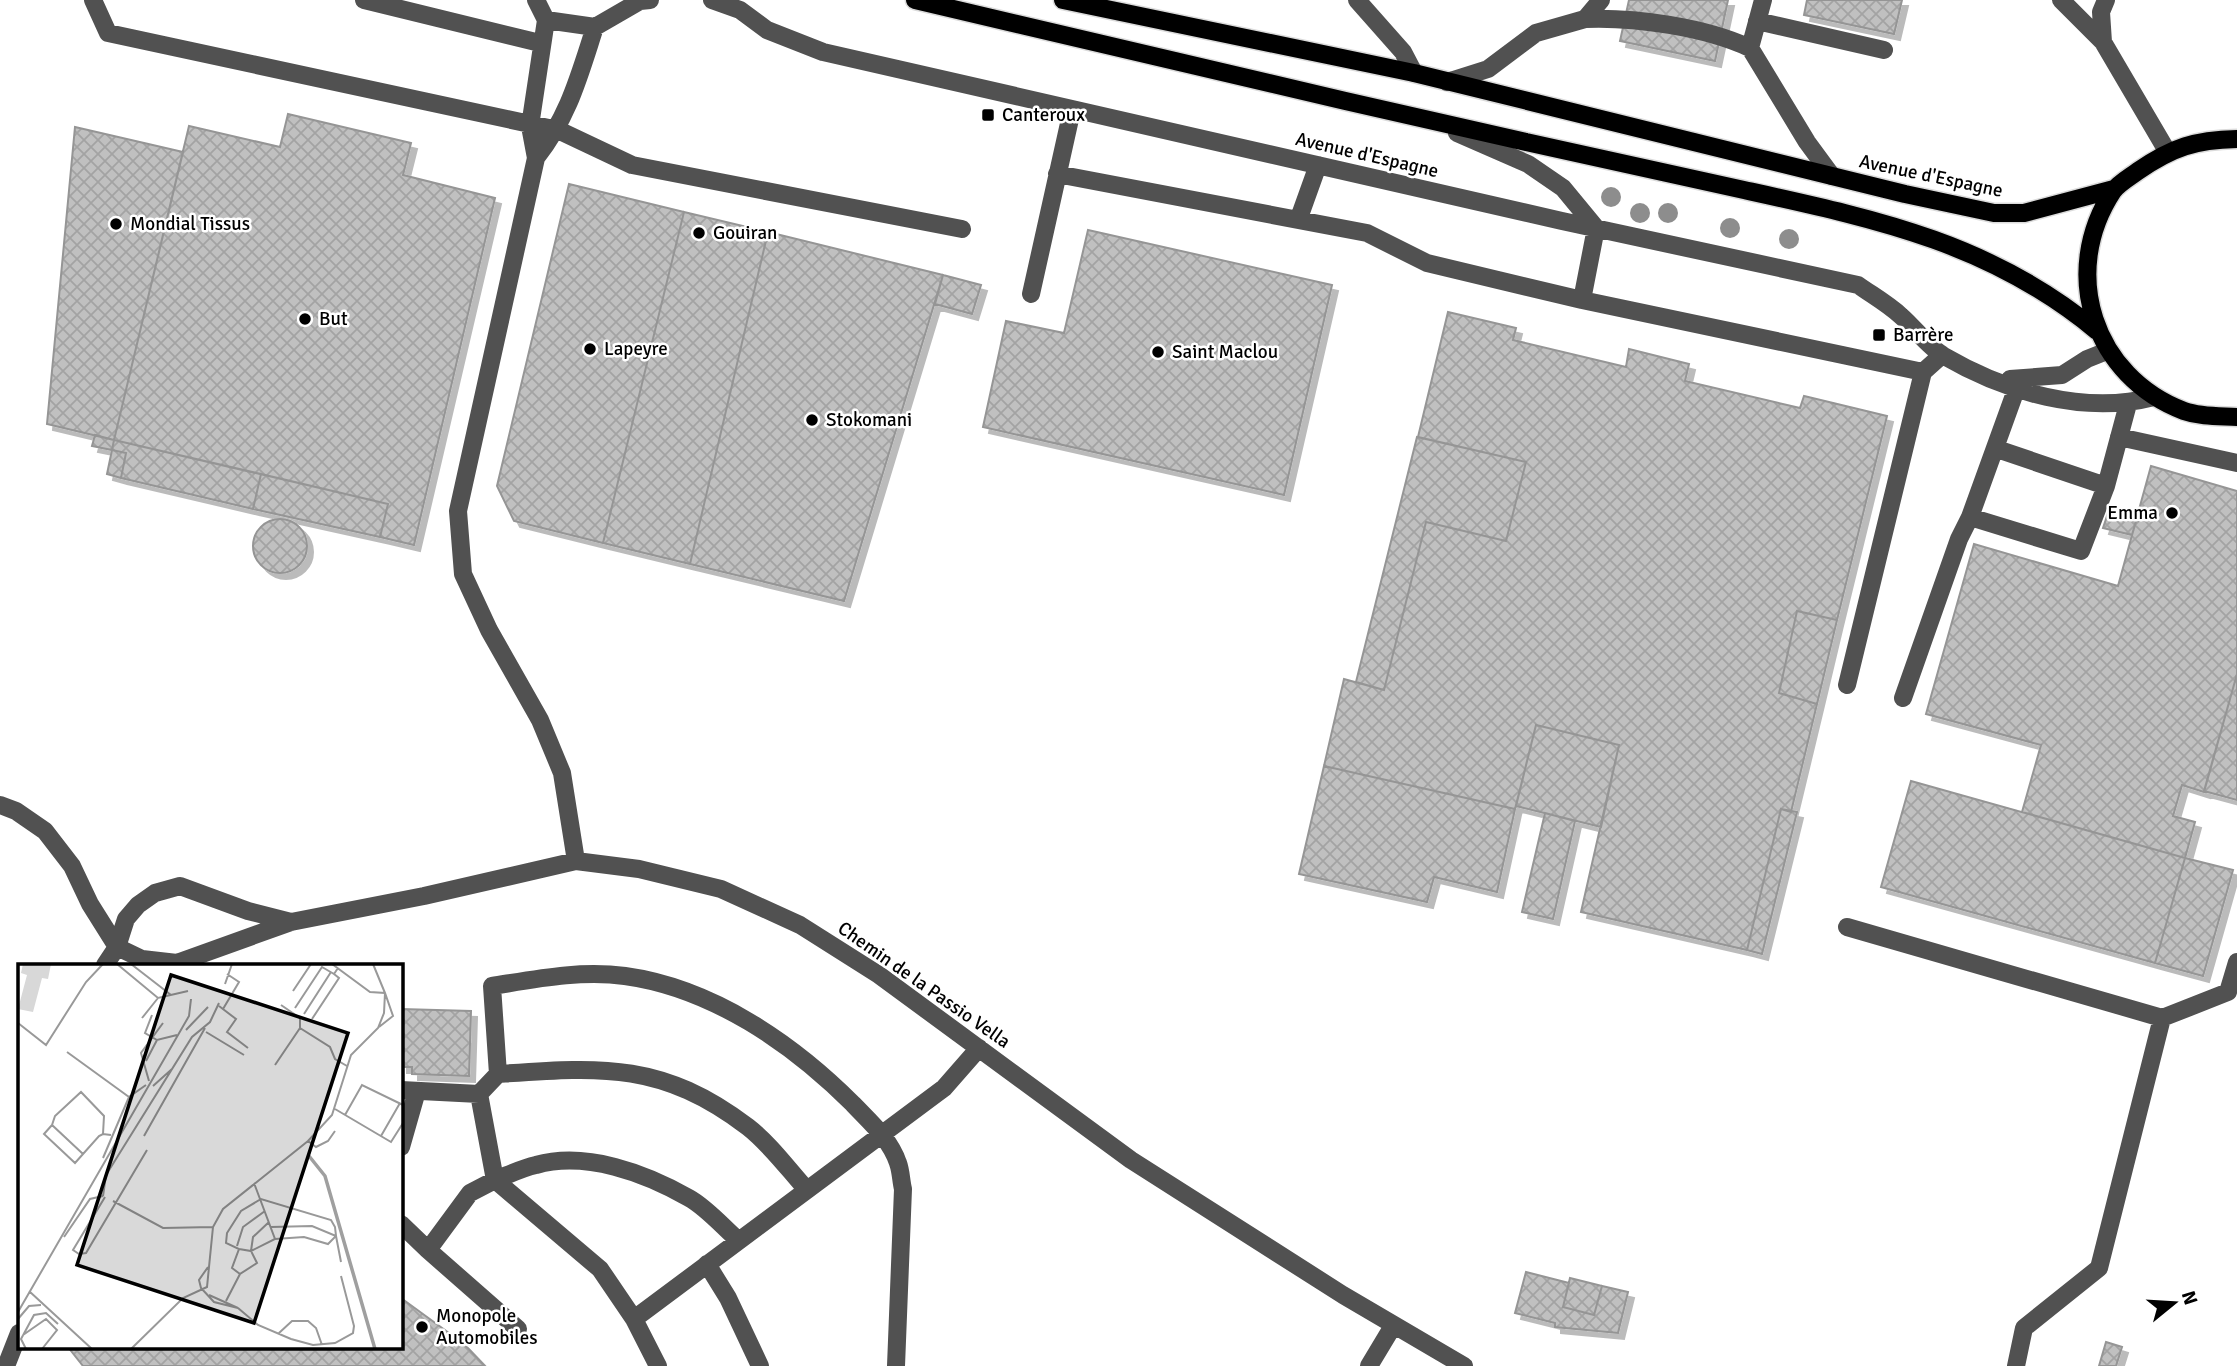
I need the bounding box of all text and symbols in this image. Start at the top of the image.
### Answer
place label: Canteroux [1002,103,1085,127]
marker: Canteroux [980,107,996,123]
street label: Avenue d'Espagne [1293,127,1441,183]
street label: Avenue d'Espagne [1857,149,2005,203]
place label: Mondial Tissus [130,212,250,236]
marker: Mondial Tissus [108,216,124,232]
place label: Gouiran [713,221,777,245]
marker: Gouiran [691,225,707,241]
place label: But [319,307,348,331]
marker: But [297,311,313,327]
place label: Barrère [1893,323,1953,347]
marker: Barrère [1871,327,1887,343]
place label: Lapeyre [604,337,668,361]
place label: Saint Maclou [1172,340,1278,364]
marker: Lapeyre [582,341,598,357]
marker: Saint Maclou [1150,344,1166,360]
place label: Stokomani [826,408,912,432]
marker: Stokomani [804,412,820,428]
place label: Emma [2107,501,2158,525]
marker: Emma [2164,505,2180,521]
street label: Chemin de la Passio Vella [833,916,1015,1054]
inset map [18,964,402,1348]
north arrow [2139,1268,2209,1338]
text: N [2176,1288,2203,1308]
place label: Monopole Automobiles [436,1304,538,1350]
marker: Monopole Automobiles [414,1319,430,1335]

